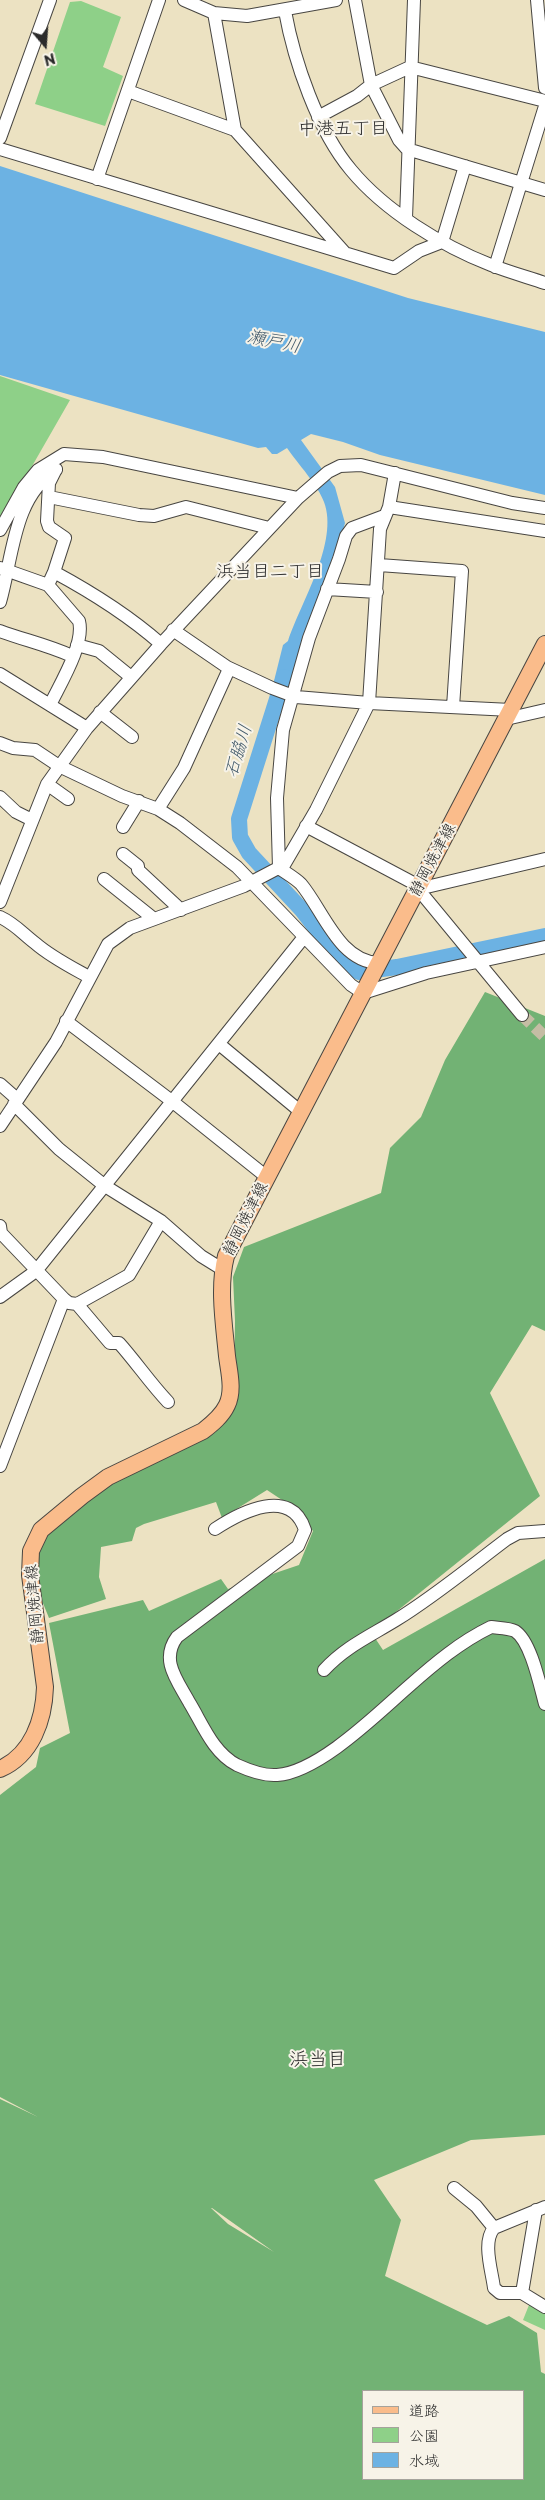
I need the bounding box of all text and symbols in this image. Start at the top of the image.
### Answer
north arrow [20,20,70,70]
text: N [41,48,58,71]
district label: 中港五丁目 [298,118,388,140]
water label: 瀬戸川 [245,326,303,358]
district label: 浜当目二丁目 [216,561,324,583]
water label: 石脇川 [221,722,257,780]
street label: 静岡焼津線 [406,820,460,900]
street label: 静岡焼津線 [219,1179,273,1259]
street label: 静岡焼津線 [22,1563,48,1645]
district label: 浜当目 [290,2049,346,2071]
legend [362,2390,525,2480]
text: 道路 [409,2398,439,2421]
text: 公園 [409,2423,439,2446]
text: 水域 [409,2448,439,2471]

